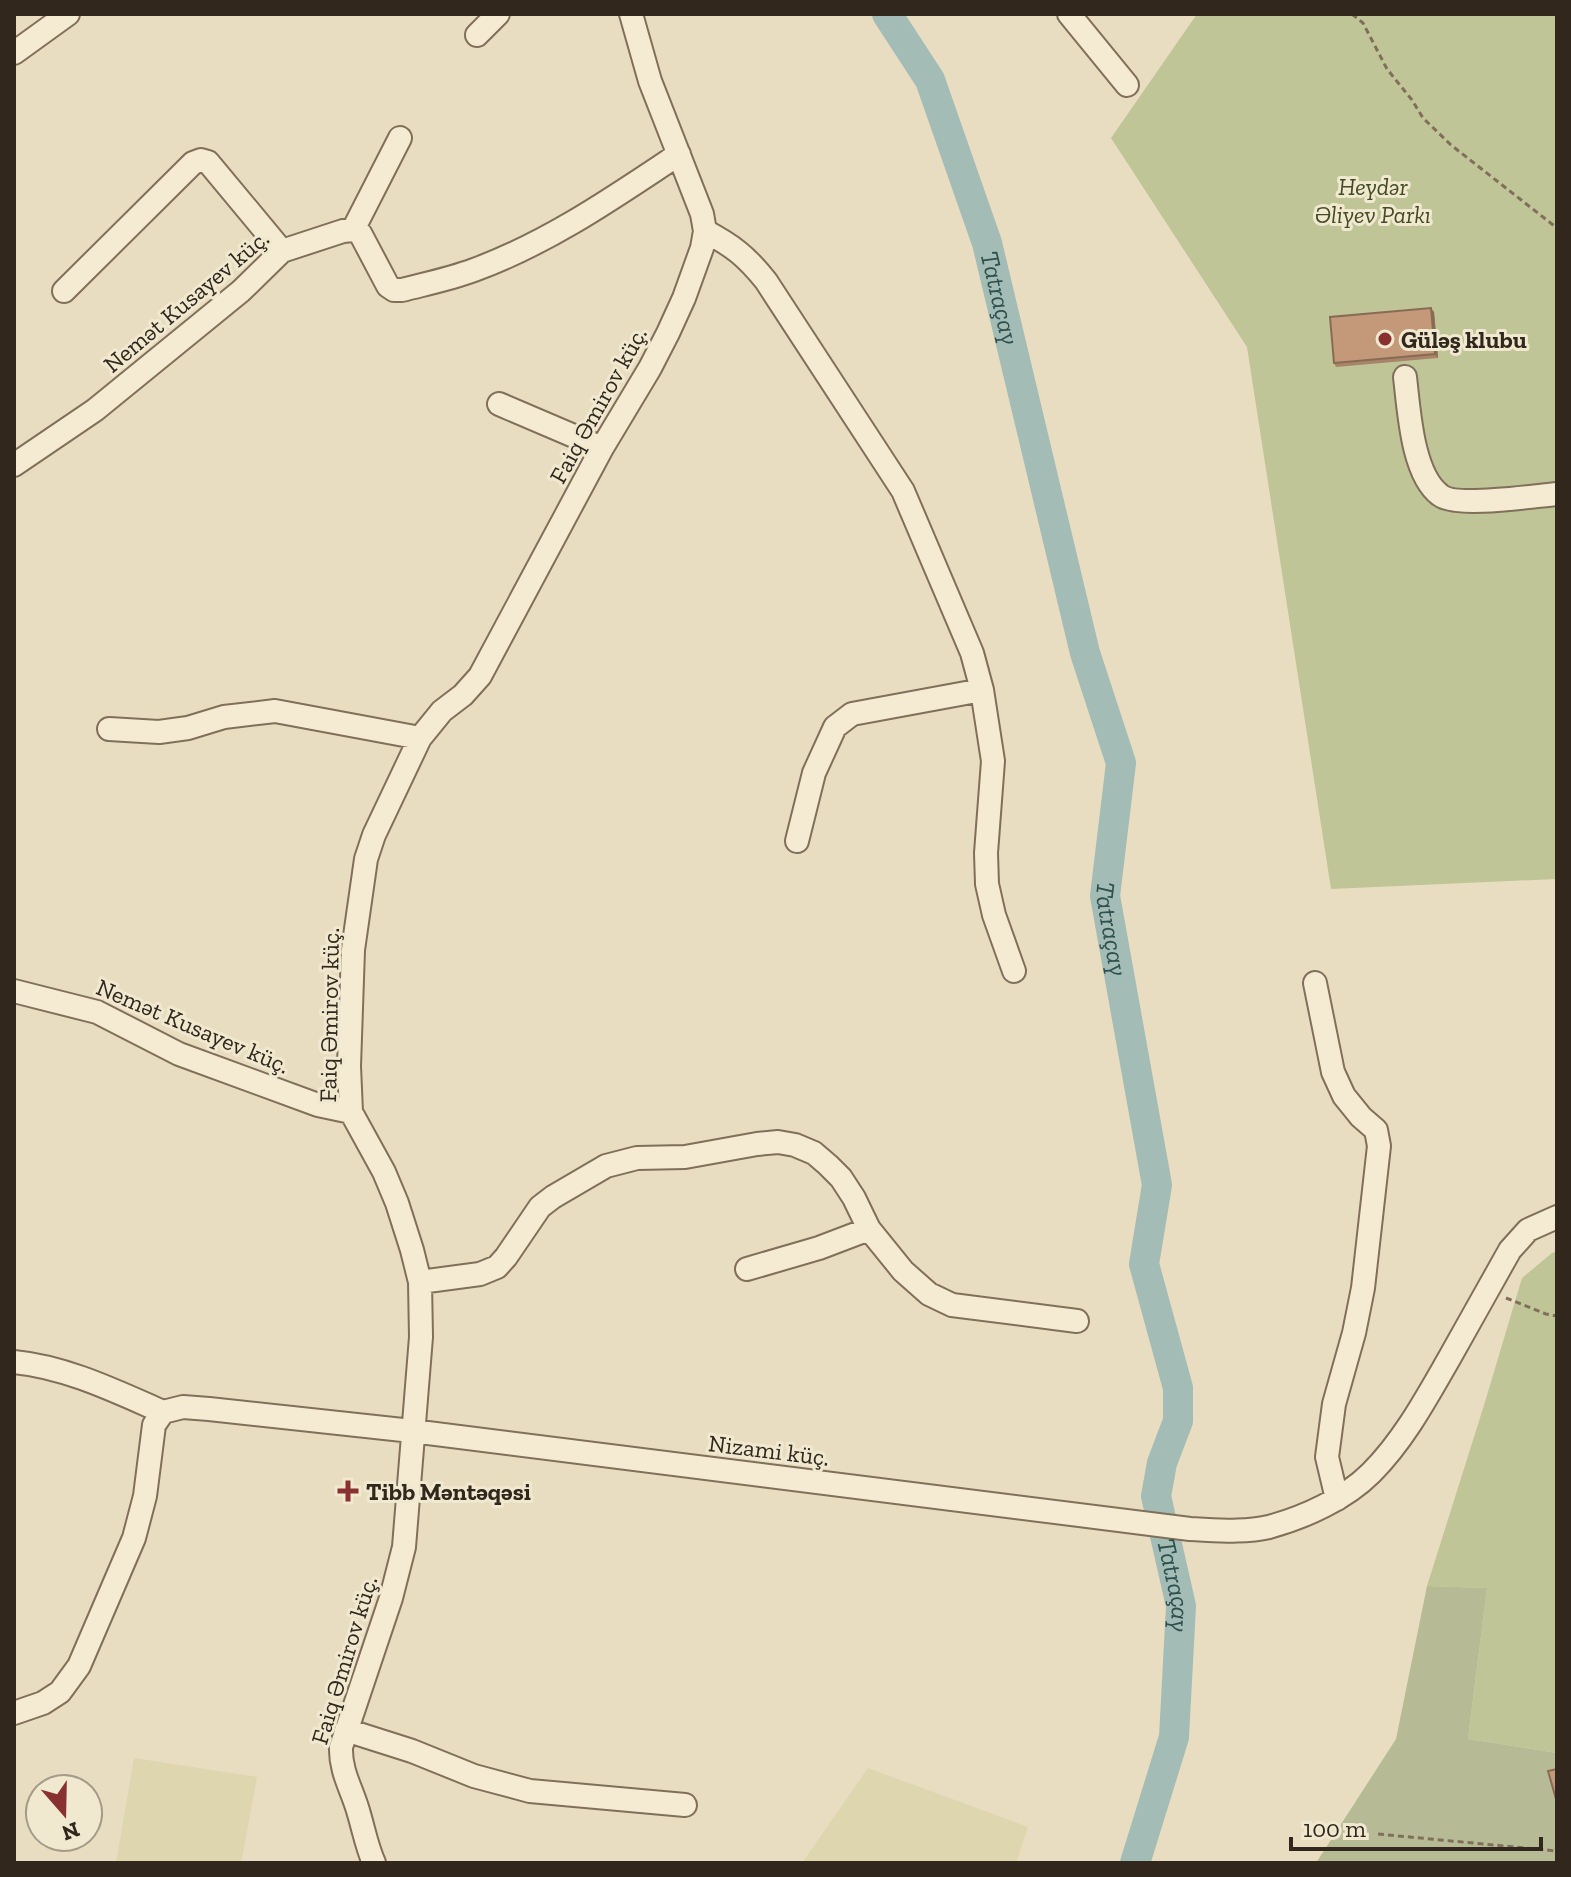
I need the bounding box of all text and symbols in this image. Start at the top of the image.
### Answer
park label: Heydər Əliyev Parkı [1315,172,1431,229]
street label: Nemət Kusayev küç. [97,223,275,379]
water label: Tatraçay [974,248,1027,348]
street label: Faiq Əmirov küç. [543,322,653,488]
place label: Güləş klubu [1401,325,1527,354]
marker: Güləş klubu [1376,330,1394,348]
water label: Tatraçay [1089,880,1135,978]
street label: Faiq Əmirov küç. [313,927,345,1103]
street label: Nemət Kusayev küç. [92,972,294,1080]
street label: Nizami küç. [707,1428,831,1472]
place label: Tibb Məntəqəsi [366,1477,531,1506]
marker: Tibb Məntəqəsi [337,1480,359,1502]
water label: Tatraçay [1150,1535,1197,1633]
street label: Faiq Əmirov küç. [305,1572,383,1748]
north arrow [24,1773,104,1853]
scale bar [1291,1801,1541,1851]
text: 100 m [1303,1814,1366,1843]
text: N [58,1816,83,1847]

